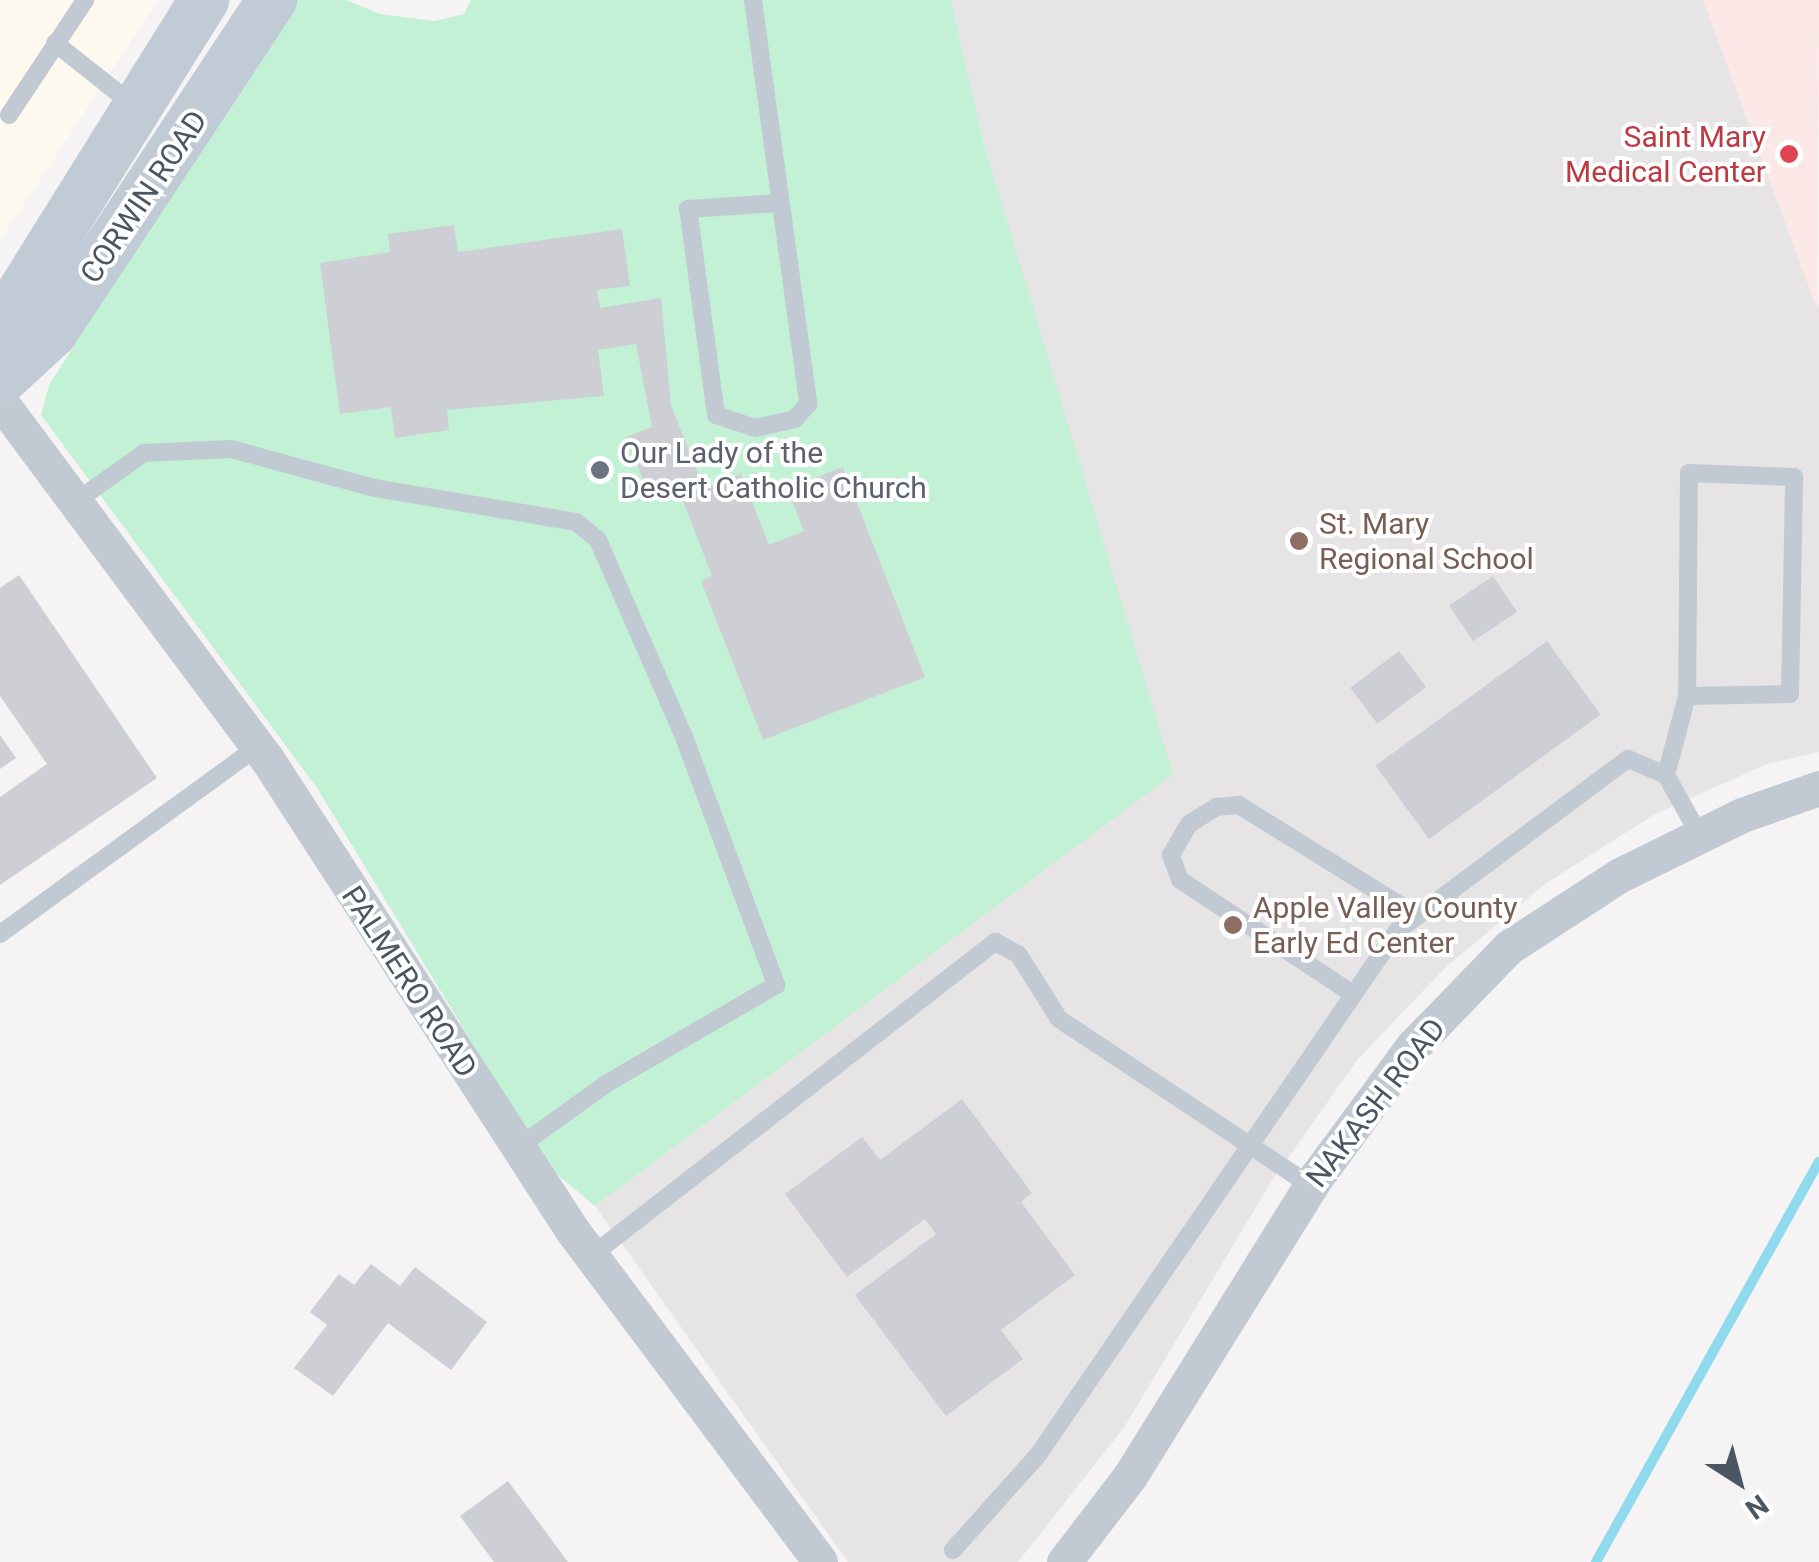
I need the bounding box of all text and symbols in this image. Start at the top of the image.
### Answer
street label: CORWIN ROAD [73,104,215,290]
place label: Saint Mary Medical Center [1565,119,1766,190]
marker: Saint Mary Medical Center [1776,141,1802,167]
place label: Our Lady of the Desert Catholic Church [620,435,927,506]
marker: Our Lady of the Desert Catholic Church [589,459,611,481]
place label: St. Mary Regional School [1319,506,1534,576]
marker: St. Mary Regional School [1288,530,1310,552]
street label: PALMERO ROAD [334,880,484,1084]
place label: Apple Valley County Early Ed Center [1253,890,1517,960]
marker: Apple Valley County Early Ed Center [1222,914,1244,936]
street label: NAKASH ROAD [1299,1011,1453,1195]
north arrow [1689,1432,1789,1532]
text: N [1739,1488,1775,1526]

